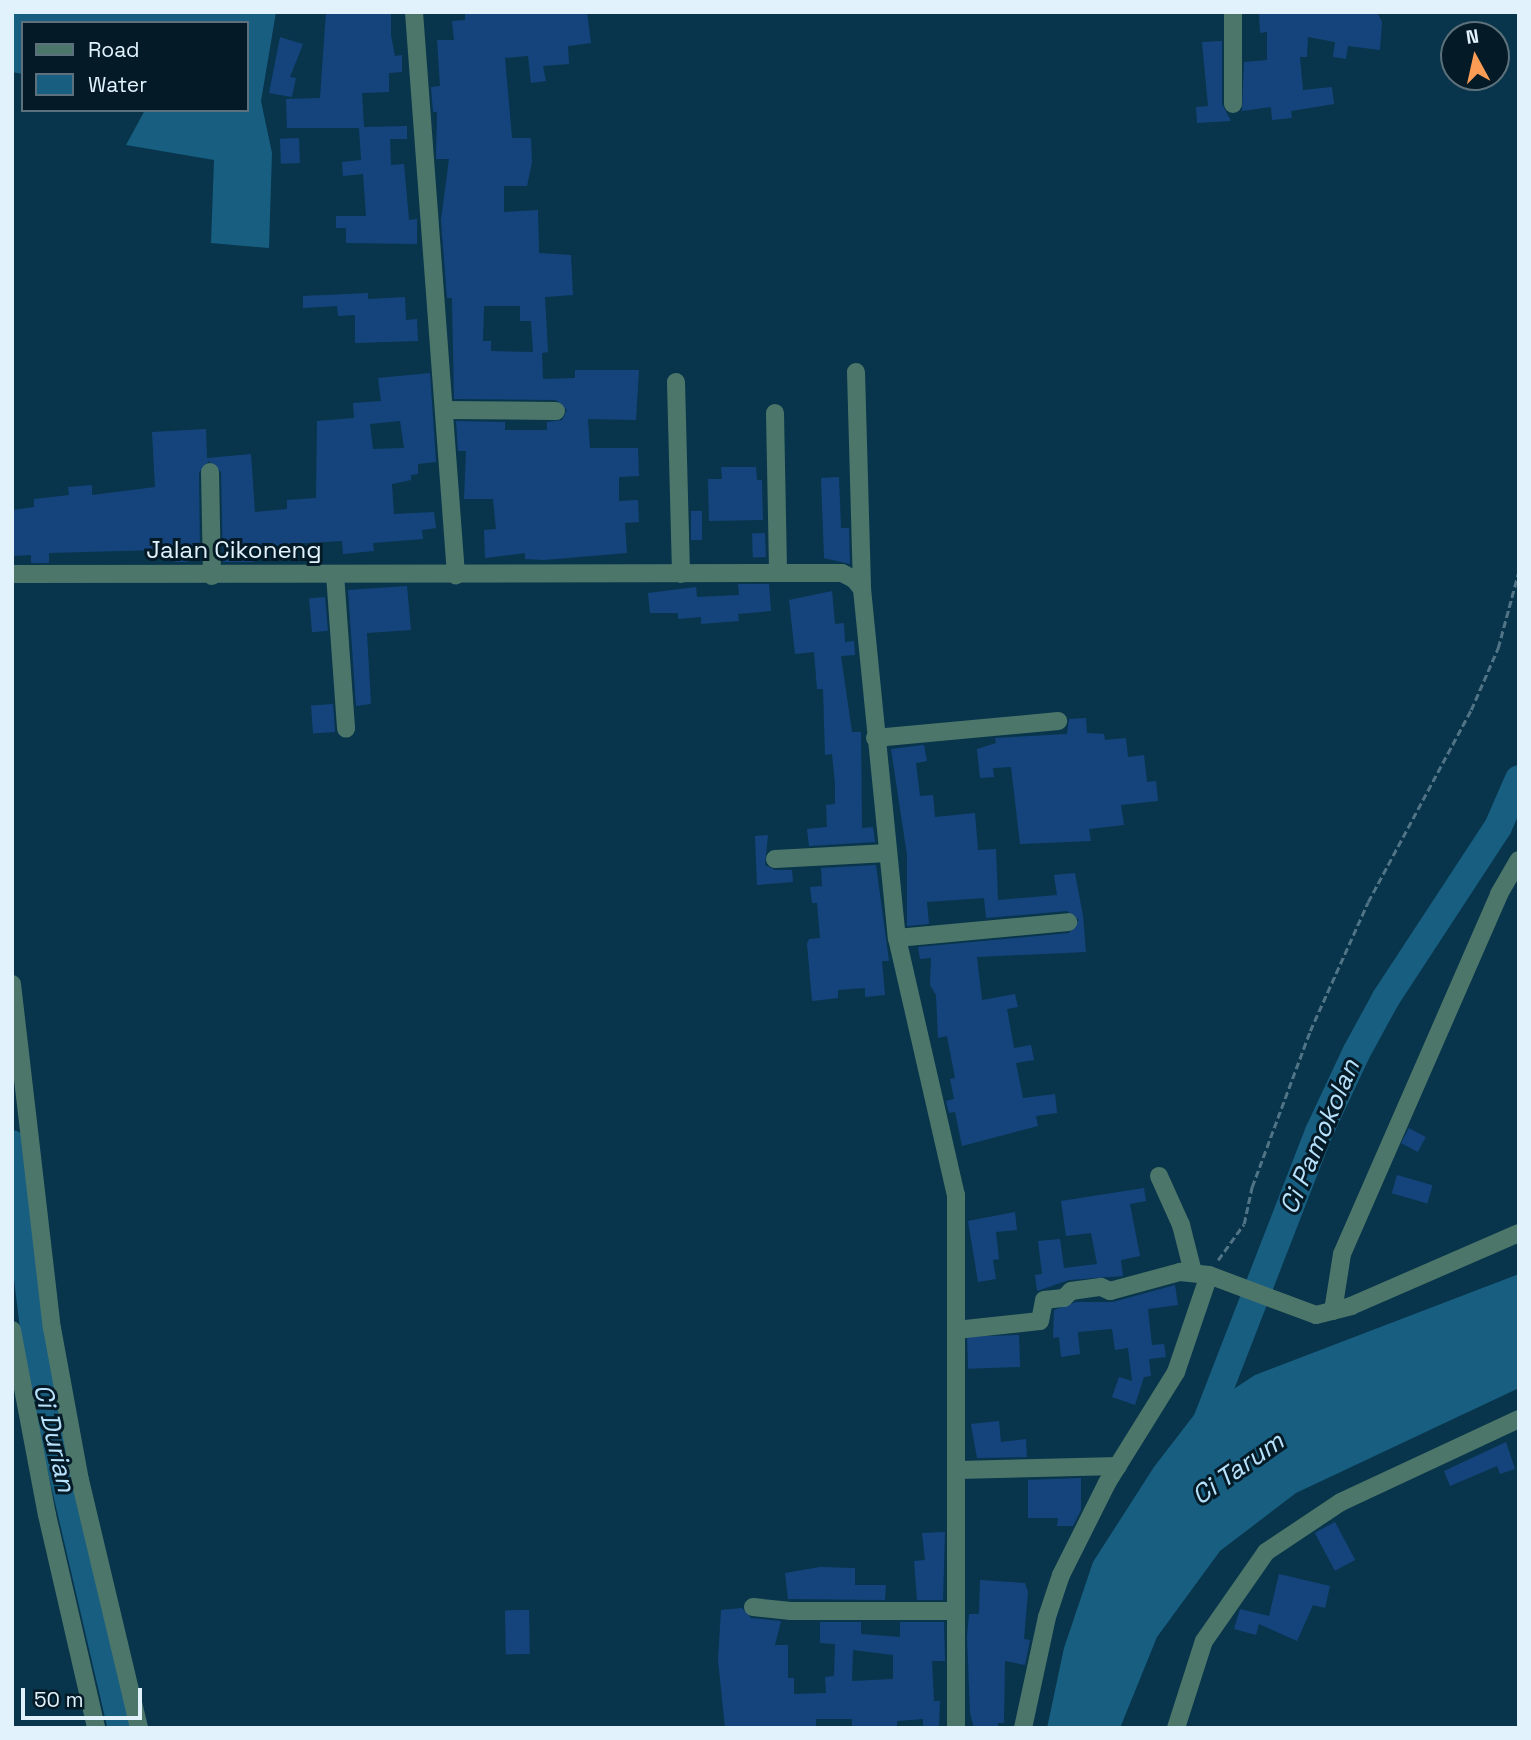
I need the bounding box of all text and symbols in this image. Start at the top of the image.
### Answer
legend [21,21,248,112]
north arrow [1440,21,1510,91]
text: N [1464,23,1480,50]
text: Road [88,36,140,63]
text: Water [88,71,147,98]
street label: Jalan Cikoneng [146,536,322,564]
water label: Ci Pamokolan [1273,1055,1367,1219]
water label: Ci Durian [26,1381,82,1495]
water label: Ci Tarum [1186,1426,1290,1512]
scale bar [24,1674,145,1718]
text: 50 m [34,1686,84,1713]

